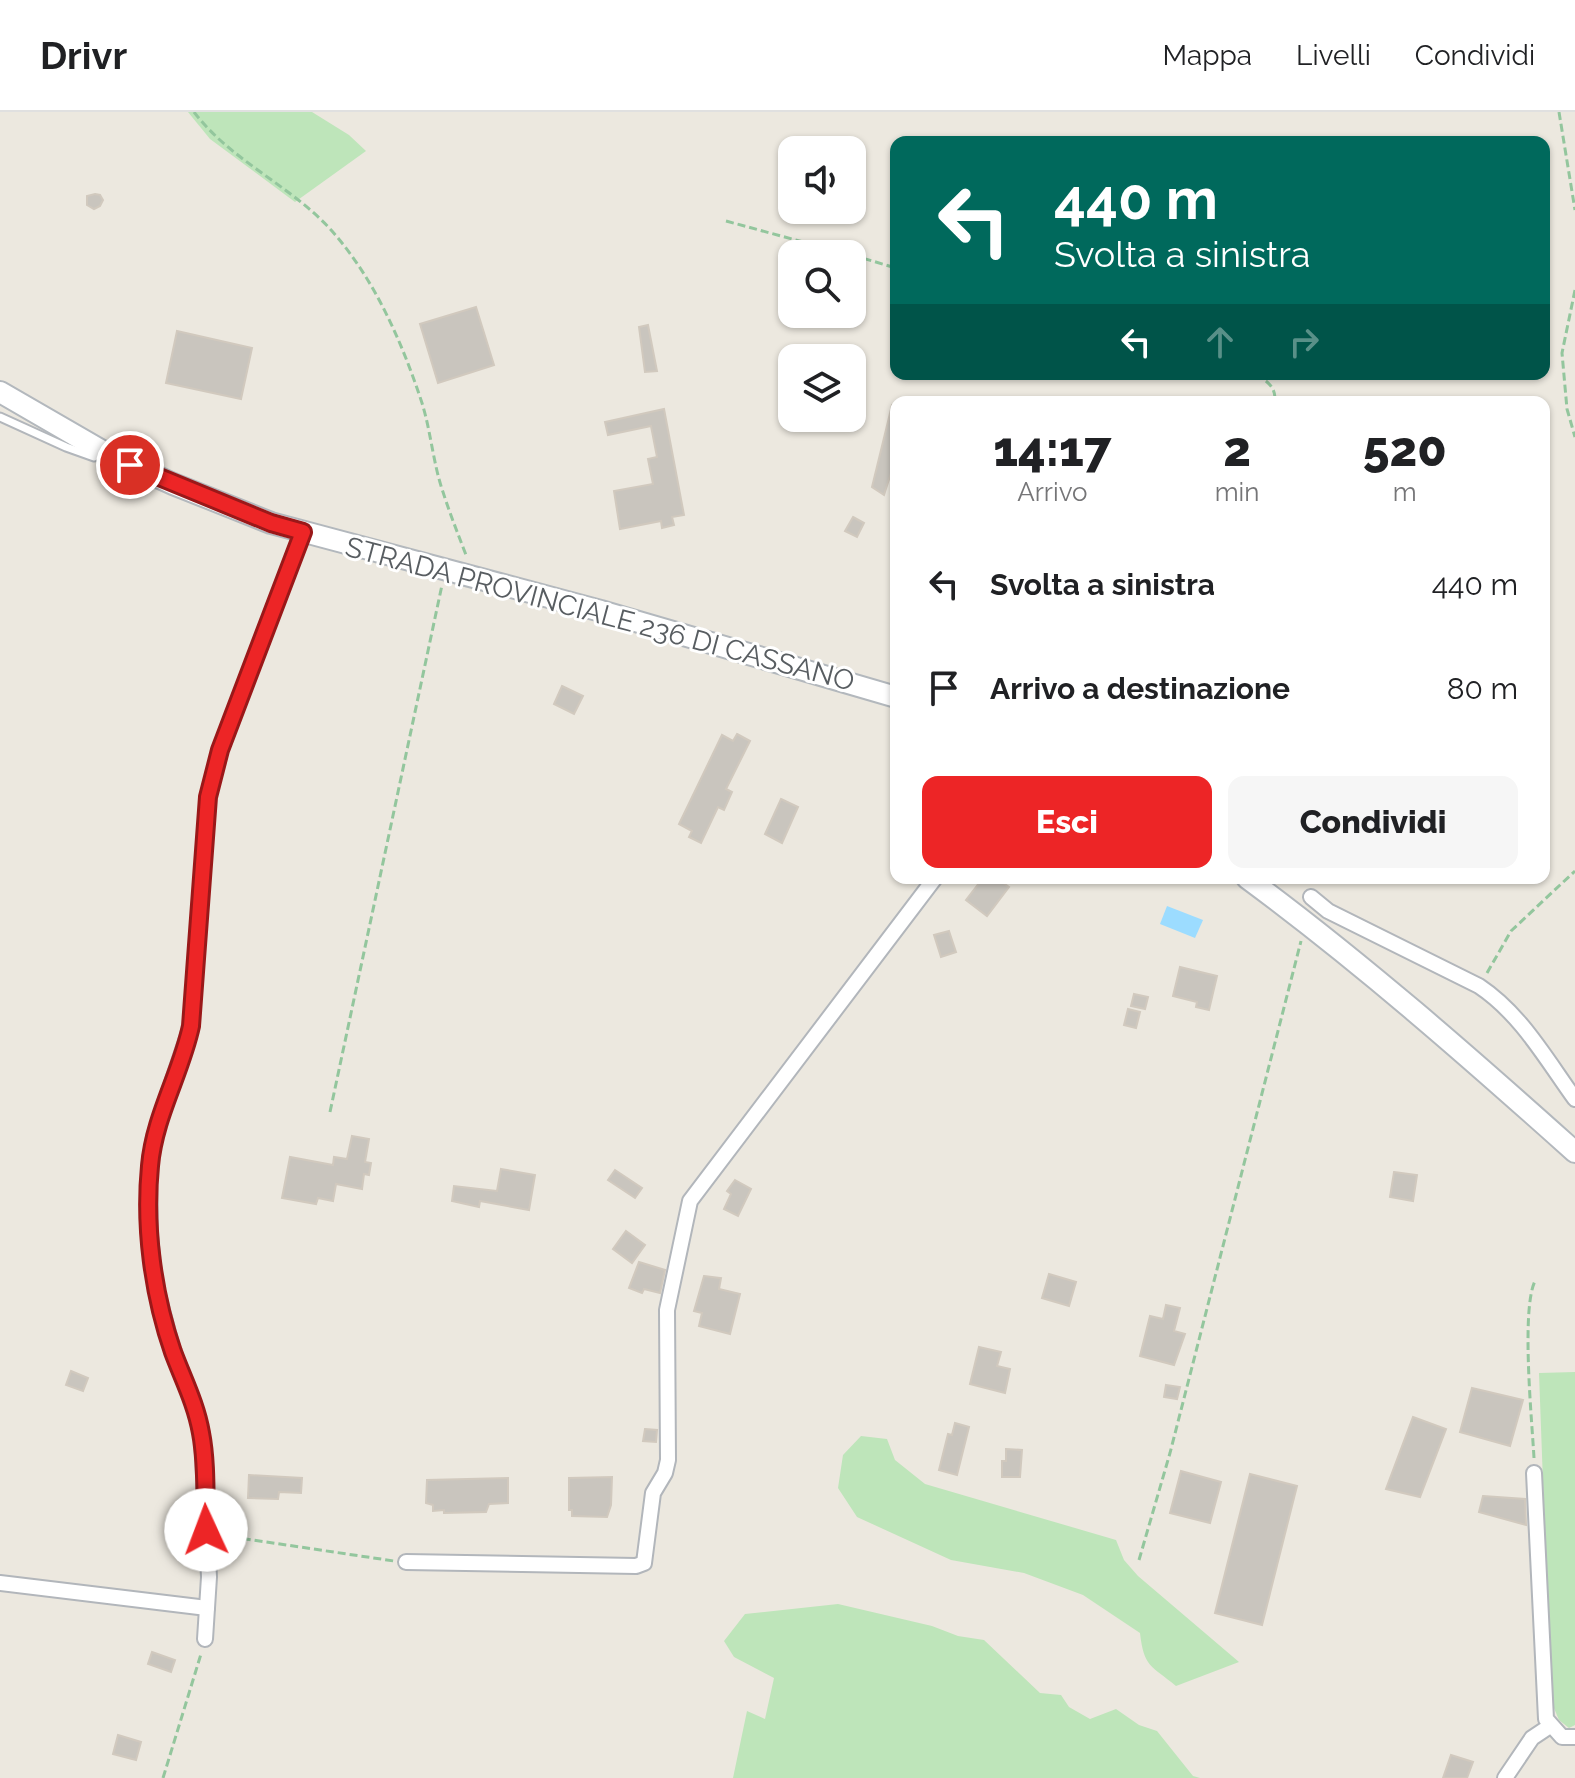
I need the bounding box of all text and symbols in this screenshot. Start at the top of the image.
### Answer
text: Drivr [40,33,127,78]
text: Mappa [1163,39,1252,72]
text: Livelli [1296,39,1371,72]
text: Condividi [1415,39,1535,72]
map controls [778,136,866,432]
button: sound [778,136,866,224]
text: 440 m [1054,166,1218,232]
icon: left [922,168,1026,272]
text: Svolta a sinistra [1054,233,1310,275]
button: search [778,240,866,328]
icon: left [1114,320,1158,364]
icon: ahead [1198,320,1242,364]
icon: right [1282,320,1326,364]
button: layers [778,344,866,432]
text: 14:17 [993,421,1112,477]
text: 2 [1223,421,1251,477]
text: 520 [1363,421,1447,477]
pin [96,431,164,499]
icon: arrive [108,443,152,487]
text: Arrivo [1017,477,1088,507]
text: min [1215,477,1259,507]
text: m [1393,477,1417,507]
street label: STRADA PROVINCIALE 236 DI CASSANO [342,530,858,698]
icon: left [922,562,966,606]
text: Svolta a sinistra [990,567,1215,602]
text: 440 m [1432,567,1518,602]
icon: arrive [922,666,966,710]
text: Arrivo a destinazione [990,671,1290,706]
text: 80 m [1447,671,1518,706]
button: Esci [922,776,1212,868]
button: Condividi [1228,776,1518,868]
position arrow [164,1488,248,1572]

